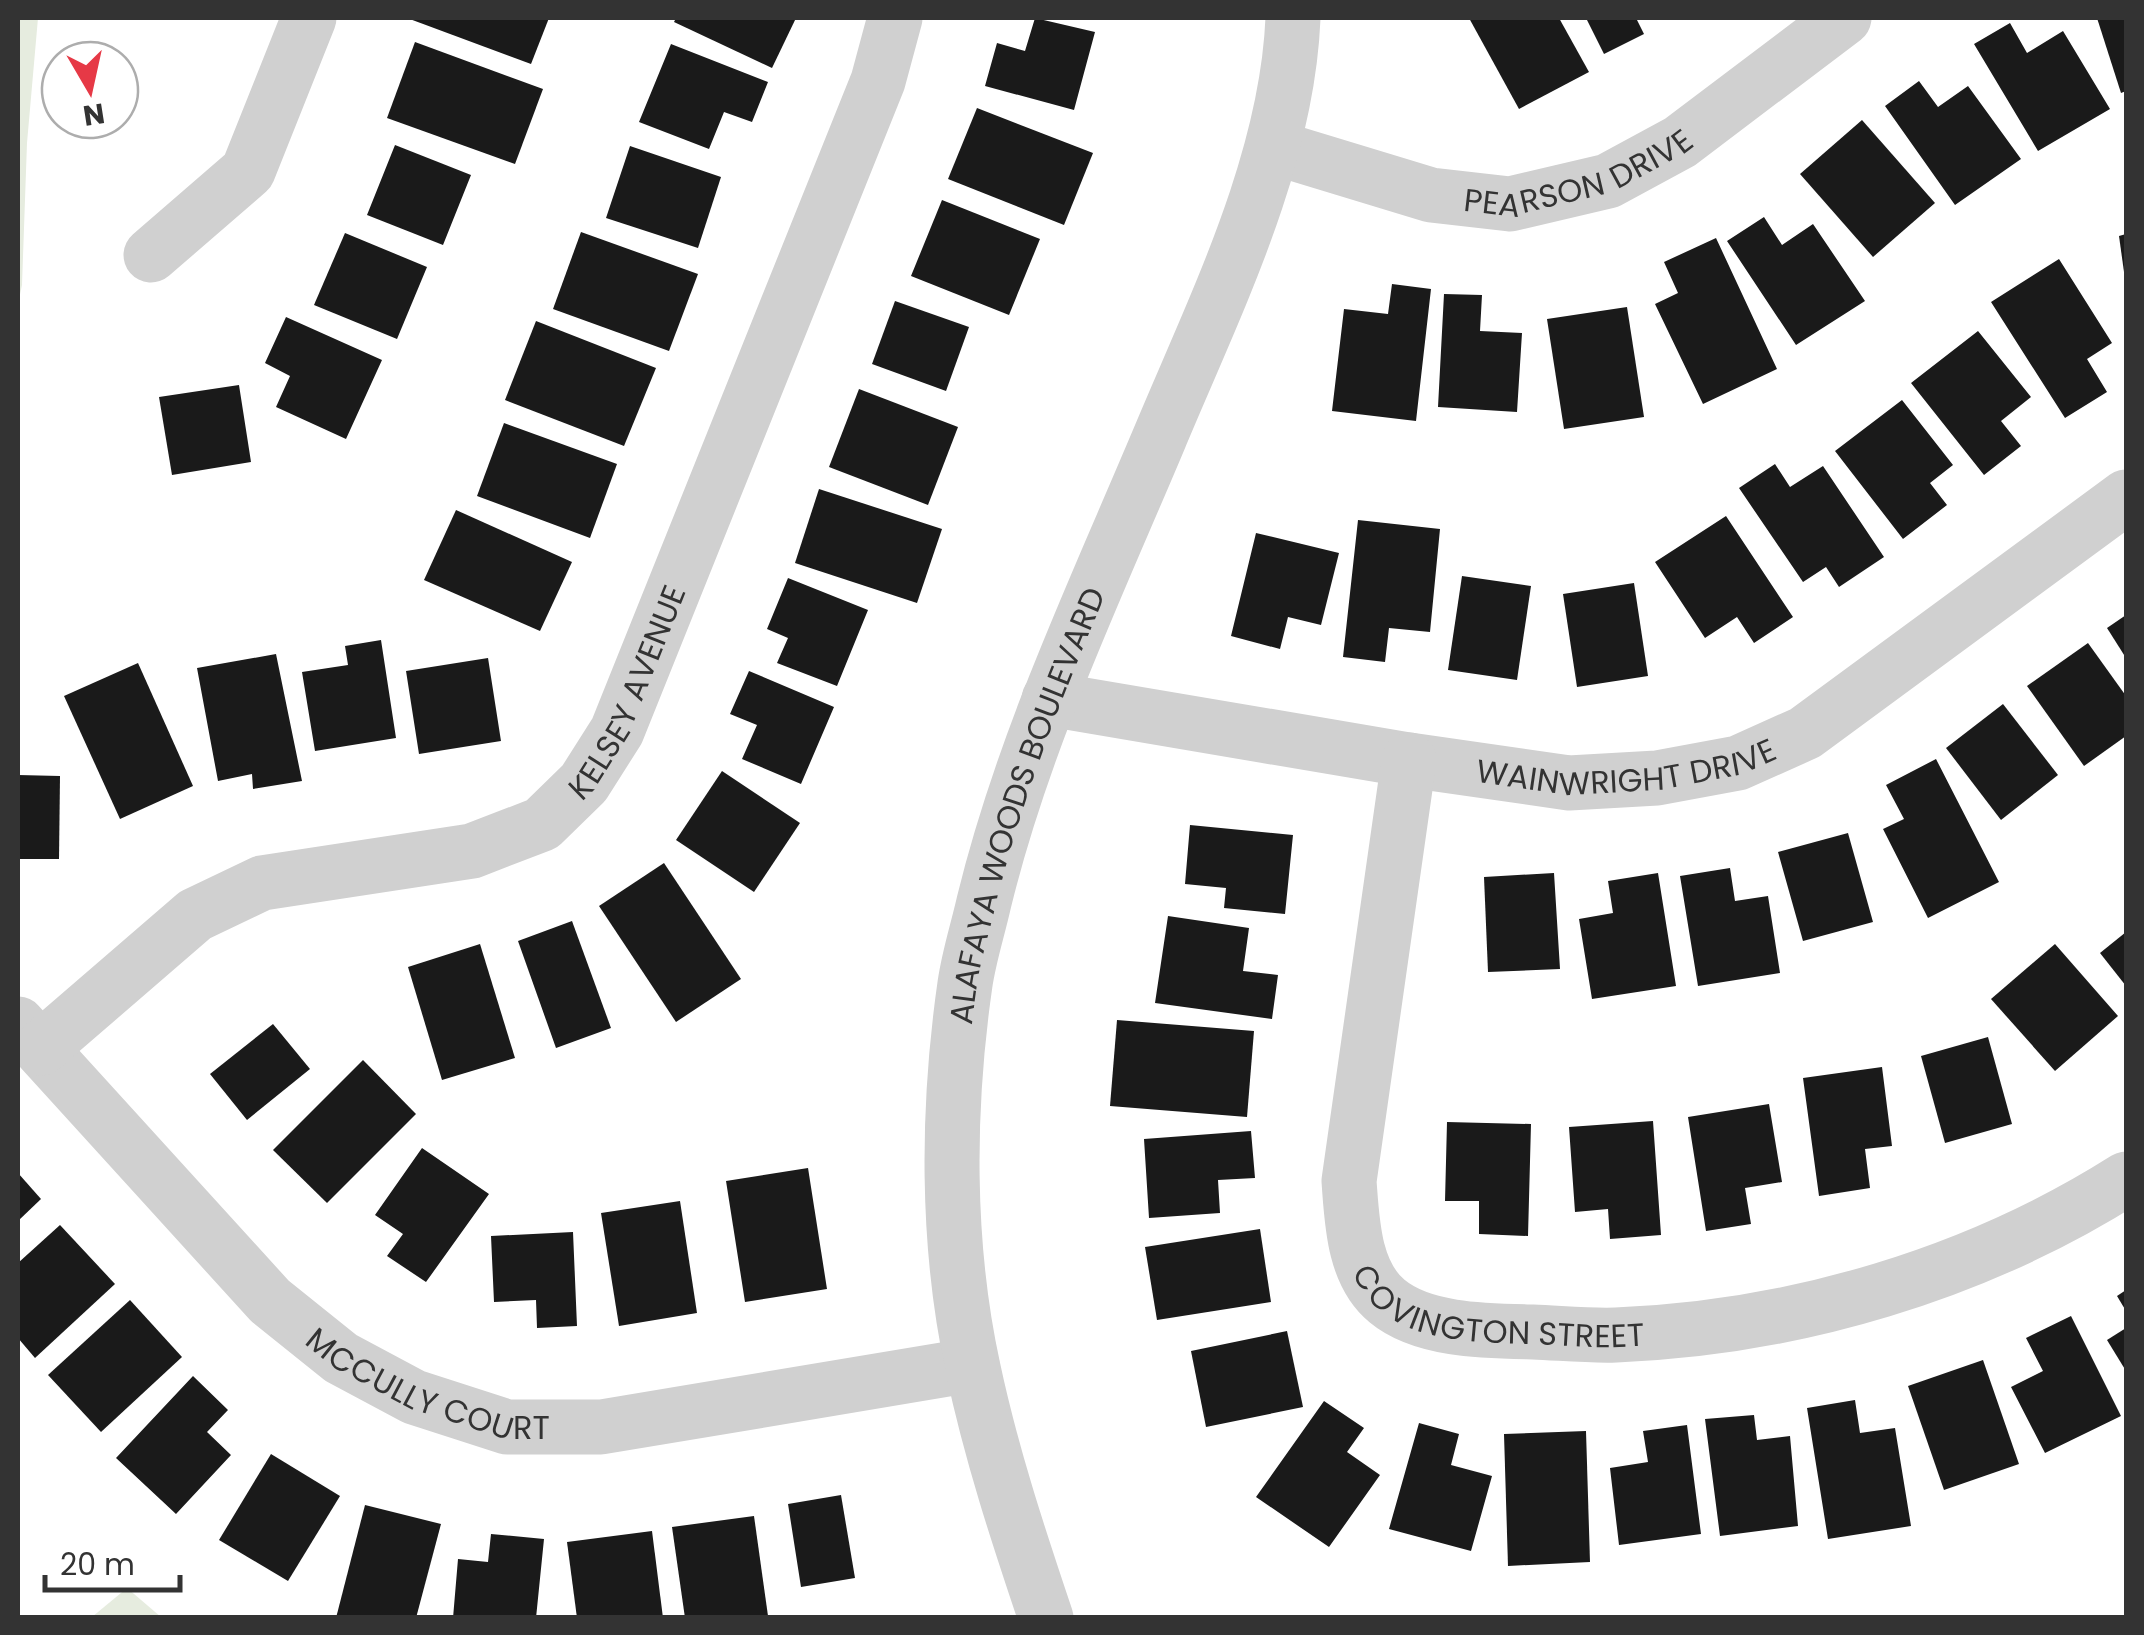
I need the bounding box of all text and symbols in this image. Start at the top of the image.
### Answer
north arrow [40,40,140,140]
text: N [80,93,107,135]
street label: PEARSON DRIVE [1462,118,1702,228]
street label: KELSEY AVENUE [558,578,696,810]
street label: ALAFAYA WOODS BOULEVARD [938,580,1116,1026]
street label: WAINWRIGHT DRIVE [1474,727,1783,806]
street label: COVINGTON STREET [1342,1256,1646,1358]
street label: MCCULLY COURT [297,1316,550,1450]
scale bar [45,1530,180,1592]
text: 20 m [60,1543,135,1586]

